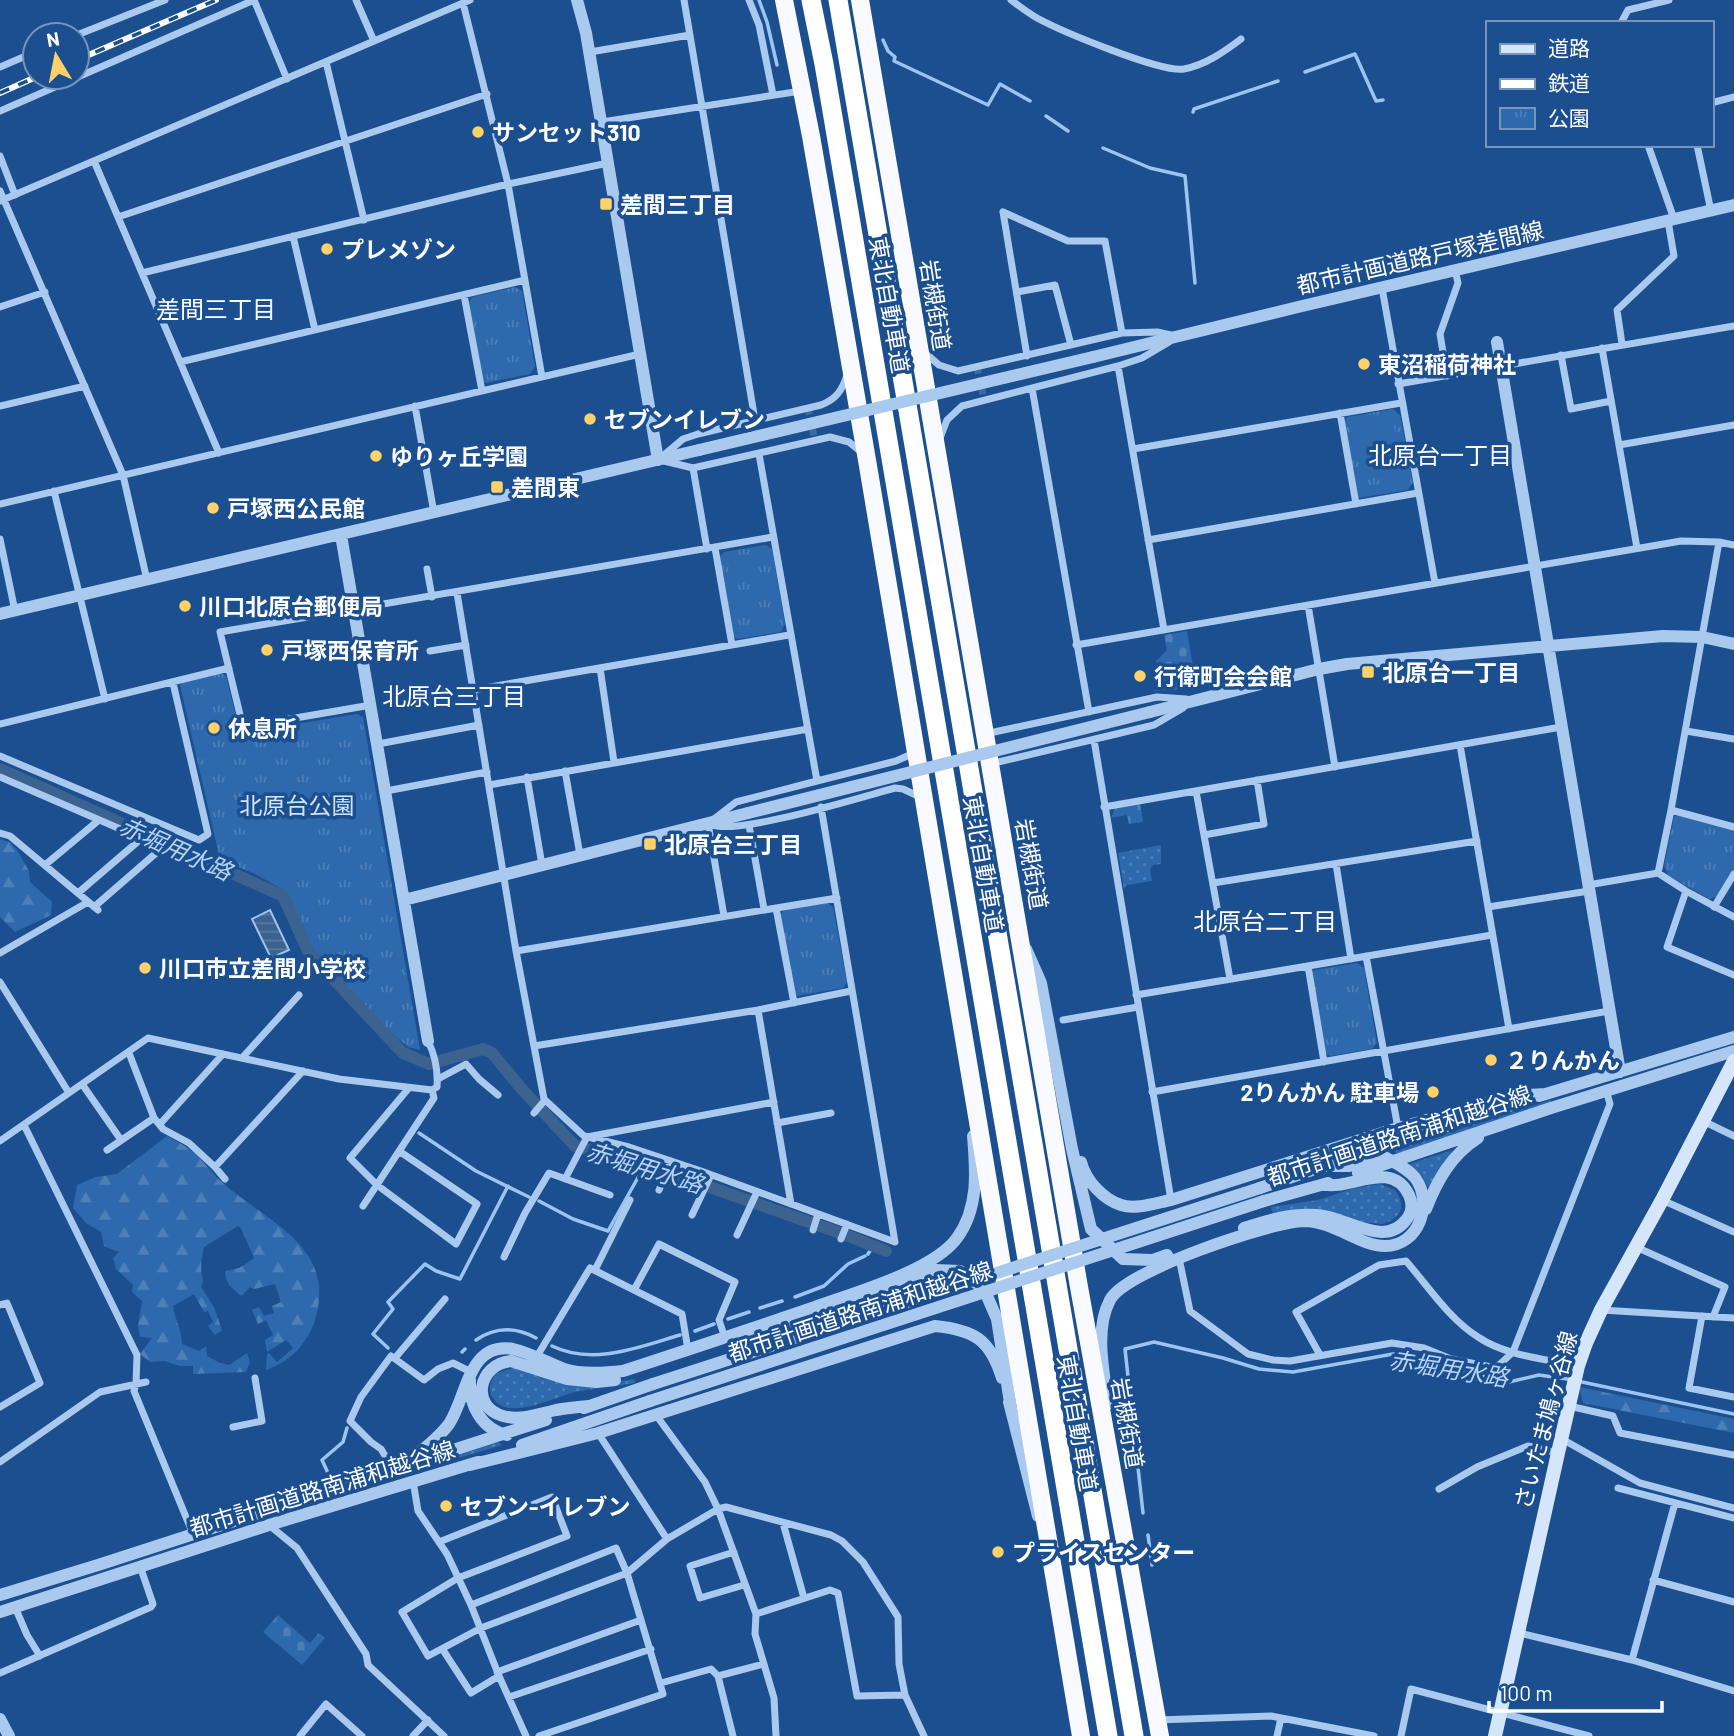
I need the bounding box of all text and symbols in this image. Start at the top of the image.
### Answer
north arrow [21,21,91,91]
legend [1486,21,1713,147]
text: N [45,26,61,51]
text: 道路 [1548,35,1590,60]
text: 鉄道 [1548,70,1590,95]
text: 公園 [1548,105,1590,130]
place label: サンセット310 [492,118,641,146]
marker: サンセット310 [470,124,486,140]
place label: 差間三丁目 [620,190,735,218]
marker: 差間三丁目 [598,196,614,212]
street label: 都市計画道路戸塚差間線 [1294,215,1546,299]
place label: プレメゾン [341,235,456,263]
street label: 東北自動車道 [864,235,916,375]
marker: プレメゾン [319,241,335,257]
street label: 岩槻街道 [915,257,957,353]
district label: 差間三丁目 [156,294,276,323]
place label: 東沼稲荷神社 [1378,350,1516,378]
marker: 東沼稲荷神社 [1356,356,1372,372]
place label: セブンイレブン [604,405,765,433]
marker: セブンイレブン [582,411,598,427]
district label: 北原台一丁目 [1368,440,1512,469]
place label: ゆりヶ丘学園 [390,442,528,470]
marker: ゆりヶ丘学園 [368,448,384,464]
place label: 差間東 [511,473,580,501]
marker: 差間東 [489,479,505,495]
place label: 戸塚西公民館 [227,494,365,522]
marker: 戸塚西公民館 [205,500,221,516]
place label: 川口北原台郵便局 [199,592,383,620]
marker: 川口北原台郵便局 [177,598,193,614]
place label: 戸塚西保育所 [281,636,419,664]
marker: 戸塚西保育所 [259,642,275,658]
place label: 北原台一丁目 [1382,658,1520,686]
place label: 行衛町会会館 [1154,662,1292,690]
marker: 北原台一丁目 [1360,664,1376,680]
marker: 行衛町会会館 [1132,668,1148,684]
district label: 北原台三丁目 [382,681,526,710]
place label: 休息所 [228,714,297,742]
marker: 休息所 [206,720,222,736]
park label: 北原台公園 [240,791,355,819]
street label: 東北自動車道 [958,794,1010,934]
water label: 赤堀用水路 [115,810,239,886]
street label: 岩槻街道 [1010,816,1054,912]
place label: 北原台三丁目 [664,830,802,858]
marker: 北原台三丁目 [642,836,658,852]
district label: 北原台二丁目 [1193,906,1337,935]
place label: 川口市立差間小学校 [159,954,366,982]
marker: 川口市立差間小学校 [137,960,153,976]
place label: ２りんかん [1505,1046,1620,1074]
marker: ２りんかん [1483,1052,1499,1068]
place label: 2りんかん 駐車場 [1241,1078,1419,1106]
street label: 都市計画道路南浦和越谷線 [1263,1079,1535,1191]
marker: 2りんかん 駐車場 [1425,1084,1441,1100]
water label: 赤堀用水路 [583,1136,709,1199]
street label: 都市計画道路南浦和越谷線 [724,1255,996,1367]
street label: さいたま鳩ヶ谷線 [1508,1328,1582,1512]
water label: 赤堀用水路 [1387,1344,1513,1392]
street label: 東北自動車道 [1052,1353,1104,1493]
street label: 岩槻街道 [1106,1375,1150,1471]
street label: 都市計画道路南浦和越谷線 [186,1434,458,1542]
place label: セブン-イレブン [460,1492,630,1520]
marker: セブン-イレブン [438,1498,454,1514]
place label: プライスセンター [1012,1538,1195,1566]
marker: プライスセンター [990,1544,1006,1560]
scale bar [1489,1670,1662,1714]
text: 100 m [1500,1680,1553,1705]

